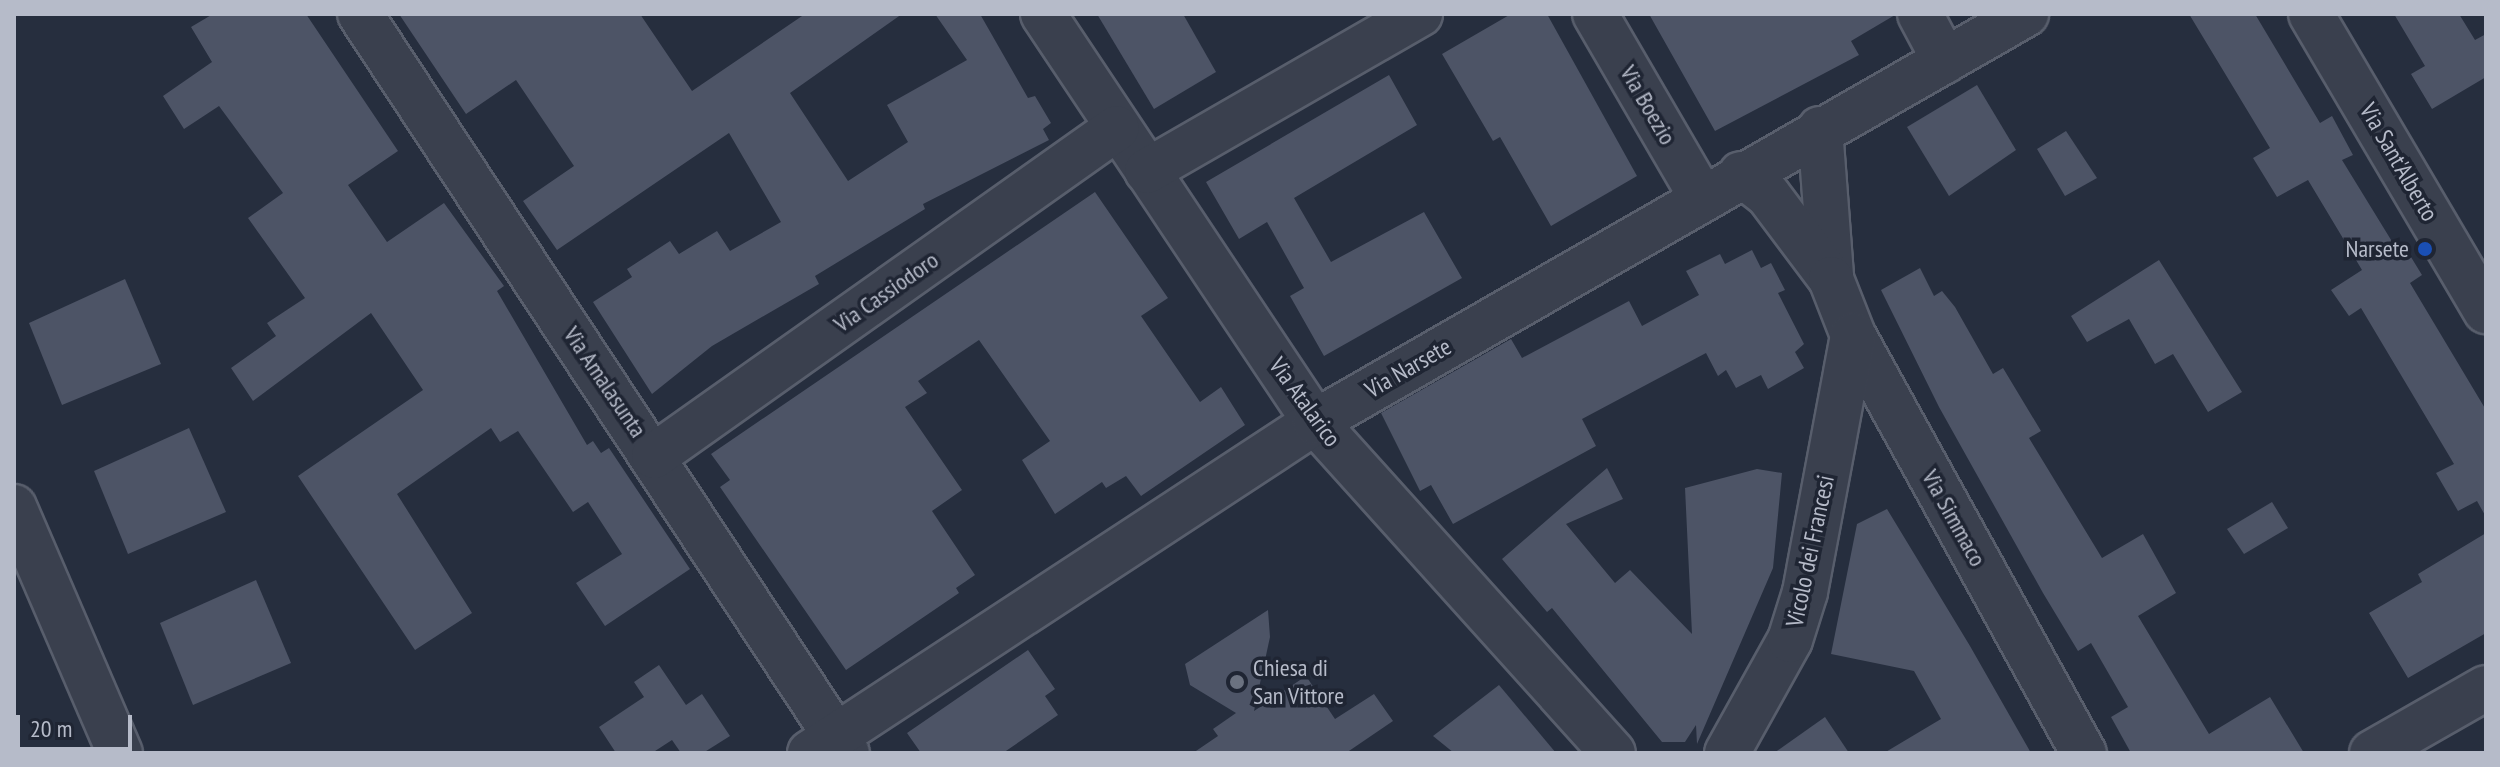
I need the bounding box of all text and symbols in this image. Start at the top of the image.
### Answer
street label: Via Boezio [1614,60,1682,150]
street label: Via Sant'Alberto [2354,98,2444,226]
place label: Narsete [2346,235,2409,263]
marker: Narsete [2416,240,2434,258]
street label: Via Cassiodoro [828,246,944,338]
street label: Via Amalasunta [557,321,653,443]
street label: Via Narsete [1360,332,1456,404]
street label: Via Atalarico [1263,352,1347,452]
street label: Via Simmaco [1916,465,1992,571]
street label: Vicolo dei Francesi [1780,472,1840,630]
place label: Chiesa di San Vittore [1253,654,1345,710]
marker: Chiesa di San Vittore [1228,673,1246,691]
scale bar [20,699,136,749]
text: 20 m [30,713,72,744]

